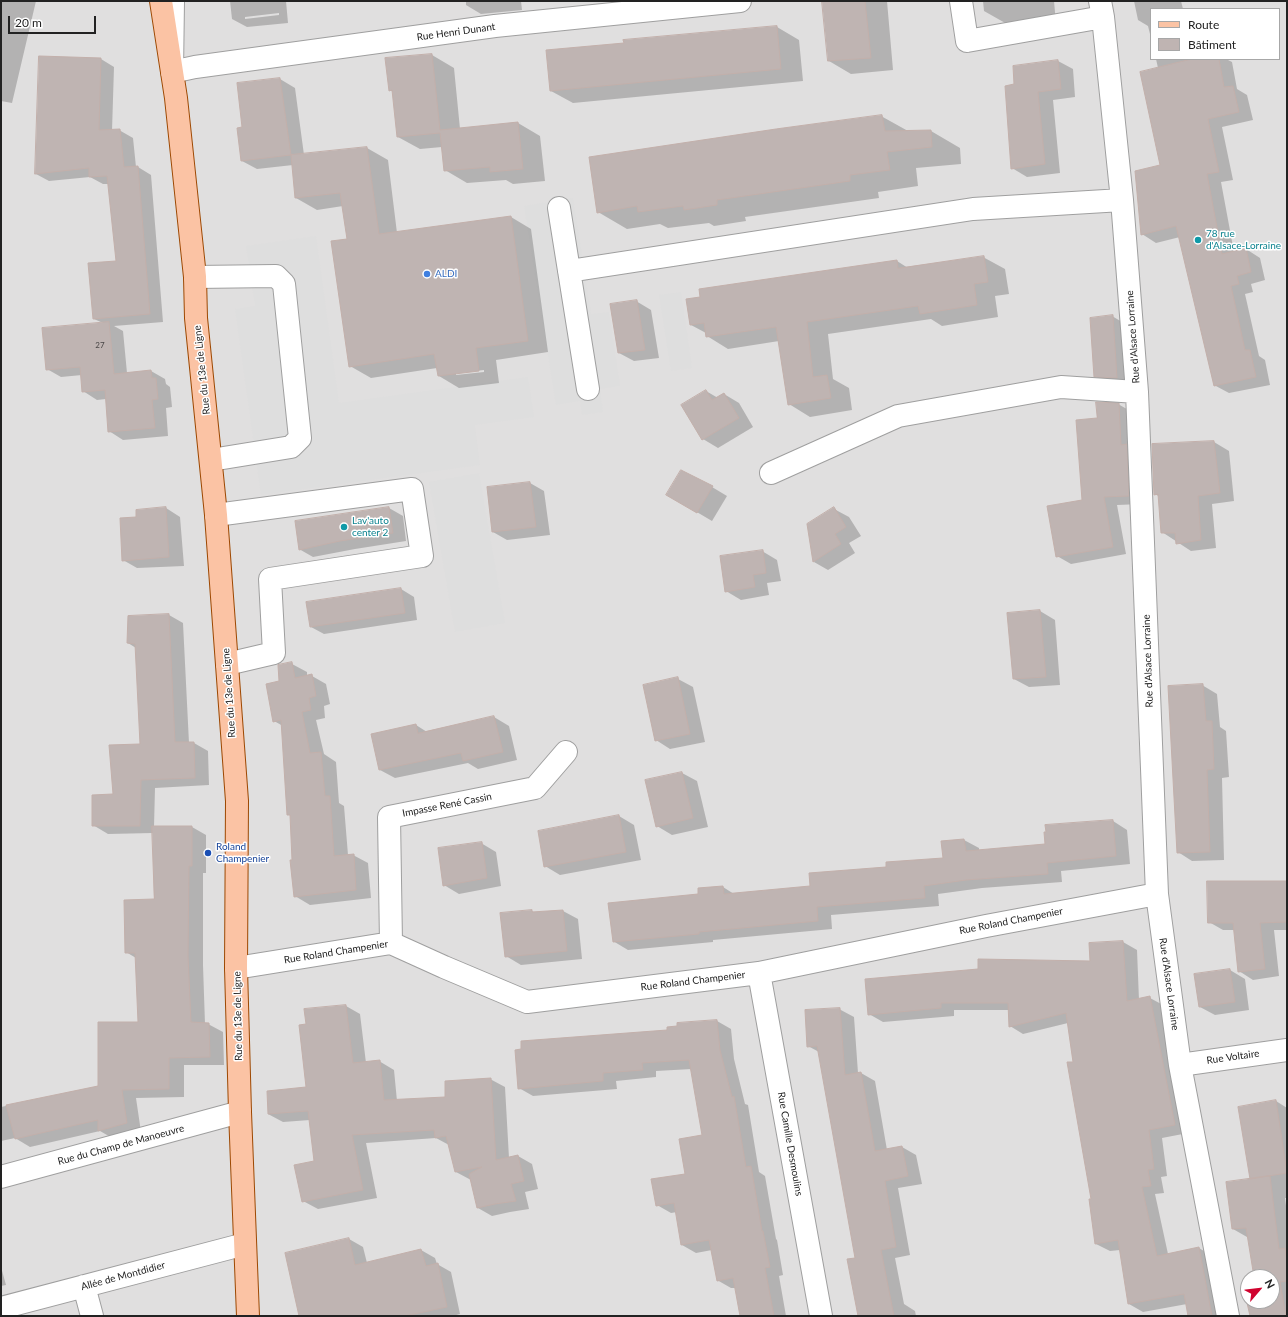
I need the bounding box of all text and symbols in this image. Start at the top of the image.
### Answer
scale bar [10,8,98,34]
legend [1150,8,1280,60]
text: 20 m [15,15,42,30]
text: Route [1188,17,1219,32]
street label: Rue Henri Dunant [416,21,496,43]
text: Bâtiment [1188,37,1236,52]
place label: 78 rue d'Alsace-Lorraine [1206,228,1281,252]
marker: 78 rue d'Alsace-Lorraine [1193,235,1203,245]
place label: ALDI [435,268,457,280]
marker: ALDI [422,269,432,279]
street label: Rue d'Alsace Lorraine [1124,290,1142,384]
street label: Rue du 13e de Ligne [191,325,213,415]
house number: 27 [95,340,105,350]
place label: Lav'auto center 2 [352,515,389,538]
marker: Lav'auto center 2 [339,522,349,532]
street label: Rue d'Alsace Lorraine [1140,614,1156,708]
street label: Rue du 13e de Ligne [220,648,238,738]
street label: Impasse René Cassin [401,790,493,820]
place label: Roland Champenier [216,841,269,864]
marker: Roland Champenier [203,848,213,858]
street label: Rue Roland Champenier [958,905,1064,937]
street label: Rue d'Alsace Lorraine [1157,937,1181,1031]
street label: Rue Roland Champenier [283,938,389,966]
street label: Rue Roland Champenier [640,969,746,993]
street label: Rue du 13e de Ligne [231,971,245,1061]
street label: Rue Voltaire [1206,1047,1260,1067]
street label: Rue Camille Desmoulins [775,1091,805,1197]
street label: Rue du Champ de Manoeuvre [56,1122,186,1168]
street label: Allée de Montdidier [80,1259,166,1293]
north arrow [1240,1269,1280,1309]
text: N [1262,1277,1278,1290]

